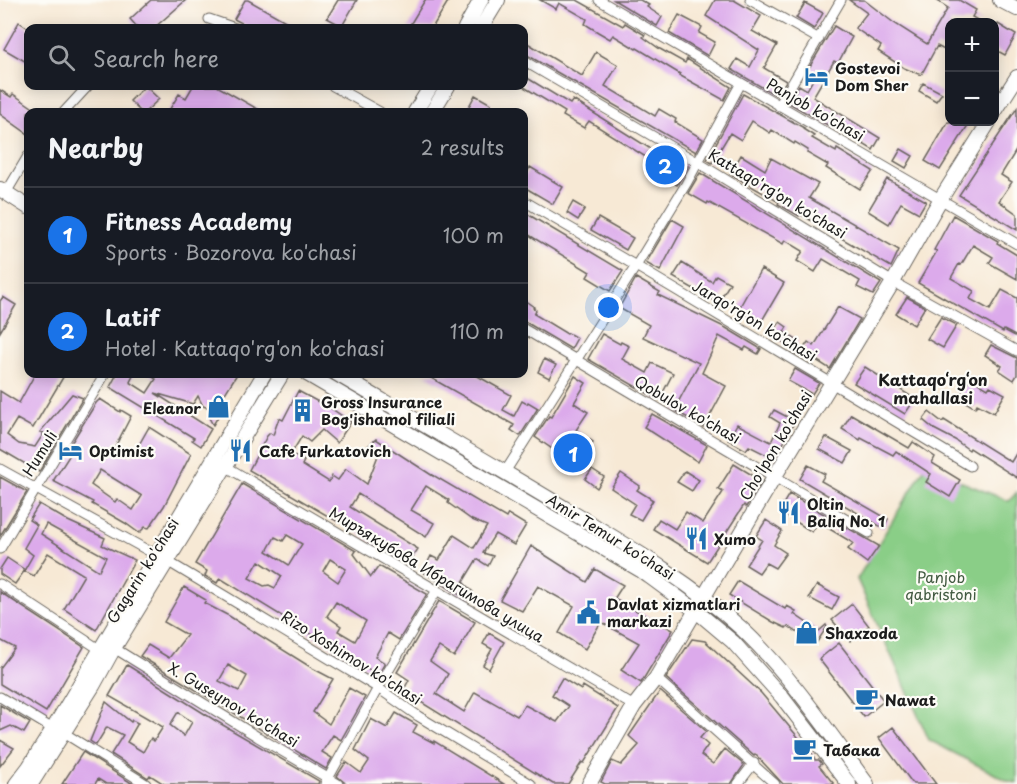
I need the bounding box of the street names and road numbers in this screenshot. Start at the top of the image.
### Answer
street label: Panjob ko'chasi [763,72,869,146]
street label: Kattaqo'rg'on ko'chasi [704,142,852,244]
street label: Jarqo'rg'on ko'chasi [688,274,822,366]
street label: Qobulov ko'chasi [631,369,745,449]
street label: Cho'lpon ko'chasi [733,386,817,504]
street label: Humuli [16,426,62,480]
street label: Amir Temur ko'chasi [542,487,680,585]
street label: Миръякубова Ибрагимова улица [325,501,549,648]
street label: Gagarin ko'chasi [100,513,184,627]
street label: Rizo Xoshimov ko'chasi [277,604,427,710]
street label: X. Guseynov ko'chasi [164,656,304,752]

